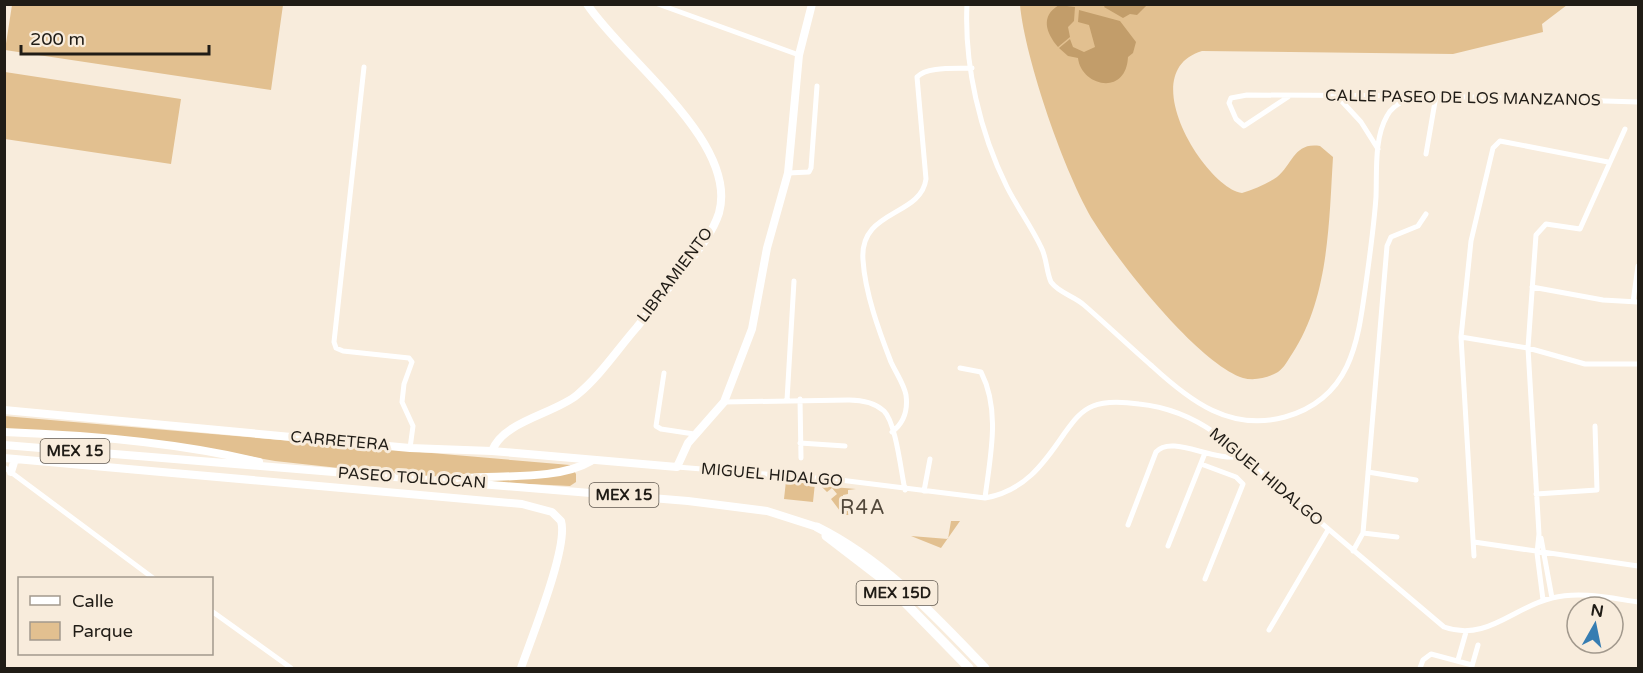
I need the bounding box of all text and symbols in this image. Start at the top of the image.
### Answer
scale bar [21,18,208,56]
text: 200 m [30,28,85,50]
street label: CALLE PASEO DE LOS MANZANOS [1325,86,1601,110]
street label: LIBRAMIENTO [633,224,717,326]
street label: MIGUEL HIDALGO [1205,424,1327,530]
street label: CARRETERA [290,427,390,455]
road number: MEX 15 [40,439,110,463]
street label: MIGUEL HIDALGO [700,459,844,491]
street label: PASEO TOLLOCAN [337,463,487,493]
road number: MEX 15 [590,483,658,507]
district label: R4A [840,496,886,520]
legend [18,577,213,655]
road number: MEX 15D [856,581,938,605]
text: Calle [72,590,114,612]
north arrow [1565,595,1625,655]
text: N [1589,600,1605,622]
text: Parque [72,620,133,642]

